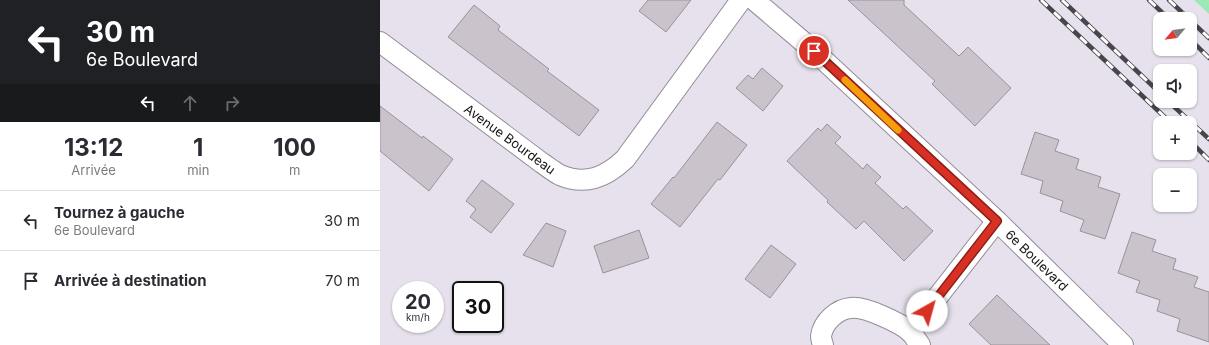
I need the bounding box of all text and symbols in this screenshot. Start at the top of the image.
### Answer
north arrow [1153,12,1197,56]
map controls [1153,12,1197,212]
text: 30 m [86,15,155,49]
icon: left [20,16,72,68]
pin [797,34,831,68]
icon: arrive [803,40,825,62]
text: 6e Boulevard [86,49,198,70]
button: sound [1153,64,1197,108]
icon: left [137,92,159,114]
icon: ahead [179,92,201,114]
icon: right [221,92,243,114]
street label: Avenue Bourdeau [461,101,559,177]
button: + [1153,116,1197,160]
text: 13:12 [64,133,123,162]
text: 1 [193,133,203,162]
text: 100 [273,133,316,162]
text: Arrivée [71,162,116,178]
text: min [187,162,209,178]
text: m [289,162,300,178]
button: − [1153,168,1197,212]
text: Tournez à gauche [54,203,185,222]
icon: left [20,210,42,232]
text: 30 m [324,211,360,230]
text: 6e Boulevard [54,222,135,238]
street label: 6e Boulevard [1002,226,1072,294]
icon: arrive [20,270,42,292]
text: Arrivée à destination [54,271,207,290]
text: 70 m [325,271,360,290]
speed limit sign: 30 [452,281,504,333]
text: 20 [405,290,431,314]
position arrow [906,290,948,332]
text: km/h [406,311,430,323]

